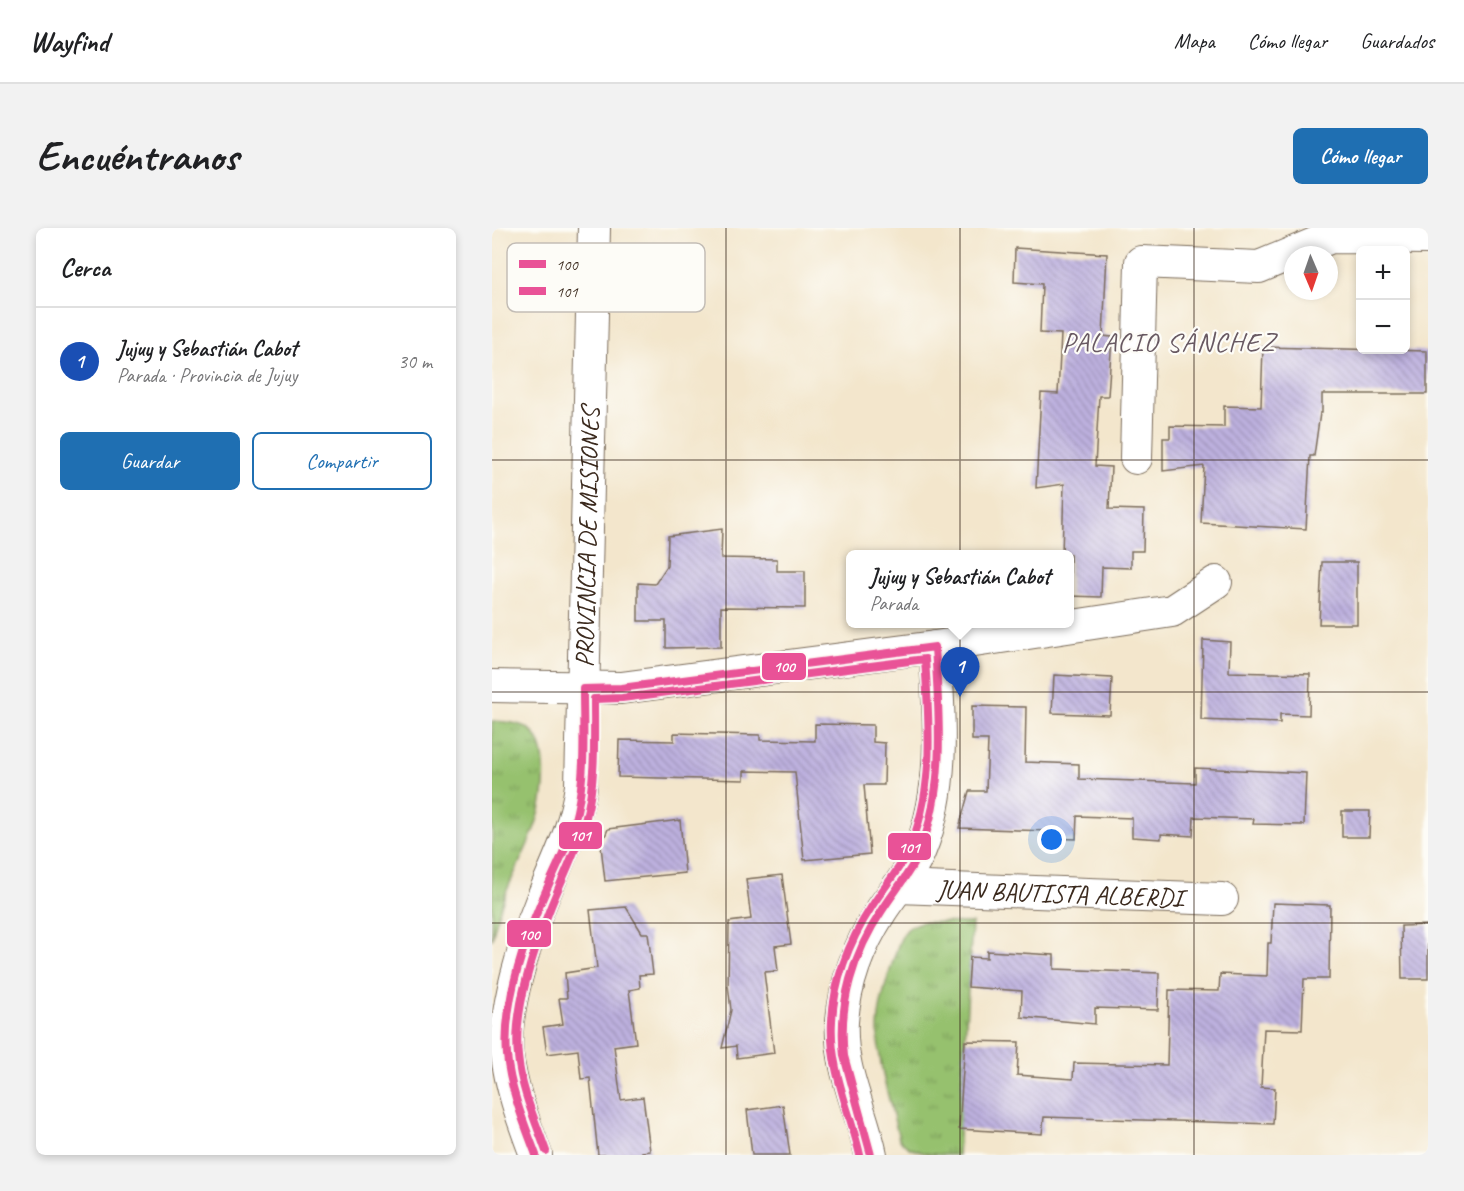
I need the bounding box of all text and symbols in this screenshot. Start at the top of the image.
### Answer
text: Wayfind [30,24,109,59]
text: Mapa [1174,28,1215,54]
text: Cómo llegar [1248,28,1327,54]
text: Guardados [1360,28,1434,54]
button: Cómo llegar [1293,128,1428,184]
text: Encuéntranos [36,130,238,183]
legend [507,243,705,312]
north arrow [1284,246,1338,300]
map controls [1356,246,1410,354]
button: + [1356,246,1410,300]
text: Cerca [60,251,110,284]
text: 100 [556,255,579,275]
text: 101 [556,282,578,302]
button: − [1356,300,1410,354]
district label: PALACIO SÁNCHEZ [1062,325,1278,359]
text: Jujuy y Sebastián Cabot [117,335,297,363]
text: 1 [75,349,84,374]
text: 30 m [398,349,432,374]
text: Parada · Provincia de Jujuy [117,363,297,388]
street label: PROVINCIA DE MISIONES [568,402,607,668]
button: Guardar [60,432,240,490]
button: Compartir [252,432,432,490]
popup [846,550,1074,628]
text: Jujuy y Sebastián Cabot [870,563,1050,591]
text: Parada [870,591,918,616]
pin: 1 [940,648,980,697]
line badge: 100 [761,652,807,681]
text: 100 [773,657,797,677]
line badge: 101 [558,821,603,850]
your location [1037,825,1066,854]
text: 101 [569,826,593,846]
line badge: 101 [887,832,932,861]
text: 101 [898,838,922,858]
street label: JUAN BAUTISTA ALBERDI [934,872,1189,915]
line badge: 100 [506,919,552,948]
text: 100 [518,925,542,945]

